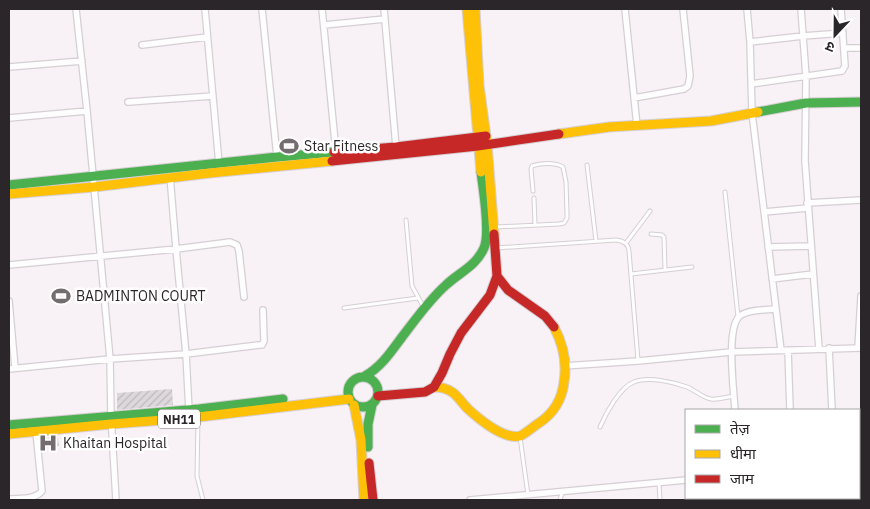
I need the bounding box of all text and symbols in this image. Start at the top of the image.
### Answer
north arrow [810,10,860,60]
text: उ [822,37,837,57]
sports icon: Star Fitness [278,135,300,157]
place label: Star Fitness [304,137,379,155]
sports icon: BADMINTON COURT [50,285,72,307]
place label: BADMINTON COURT [76,287,206,305]
road number: NH11 [158,409,200,428]
legend [685,409,860,499]
text: तेज़ [730,419,751,438]
hospital icon: Khaitan Hospital [37,432,59,454]
place label: Khaitan Hospital [63,434,167,452]
text: धीमा [730,444,757,463]
text: जाम [730,469,755,488]

